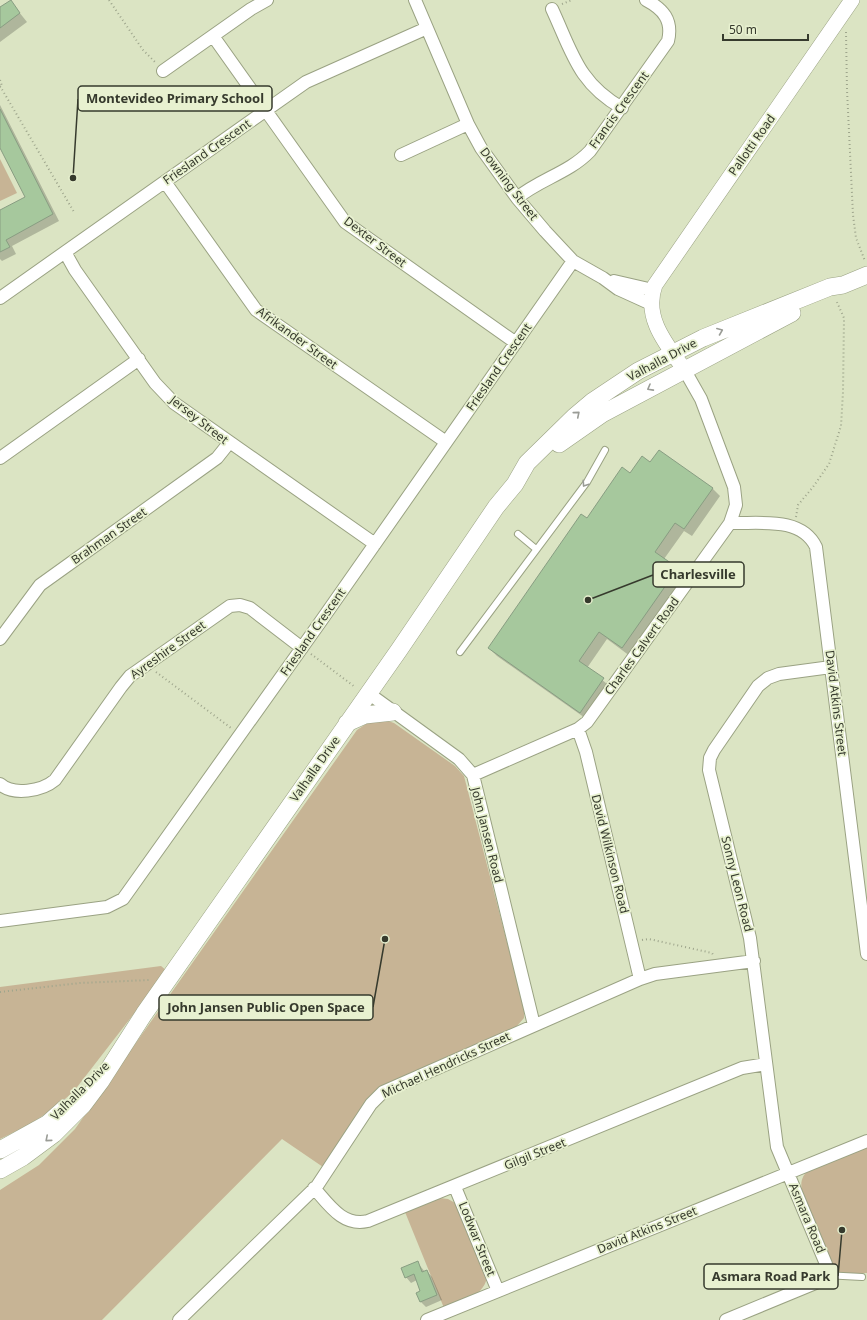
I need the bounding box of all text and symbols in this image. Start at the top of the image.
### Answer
scale bar [723,16,808,42]
text: 50 m [729,21,757,38]
street label: Francis Crescent [585,67,653,152]
callout: Montevideo Primary School [78,86,272,111]
text: Montevideo Primary School [86,89,264,107]
street label: Pallotti Road [724,111,779,179]
street label: Friesland Crescent [159,115,255,188]
street label: Downing Street [476,144,543,224]
street label: Dexter Street [341,212,411,271]
street label: Afrikander Street [253,302,342,373]
street label: Friesland Crescent [462,319,536,414]
one-way arrow [716,328,724,336]
street label: Valhalla Drive [624,334,700,385]
one-way arrow [647,384,654,391]
street label: Jersey Street [166,391,233,448]
one-way arrow [573,411,580,418]
one-way arrow [582,480,590,487]
street label: Brahman Street [68,503,150,568]
callout: Charlesville [653,562,744,587]
text: Charlesville [660,565,736,583]
street label: Friesland Crescent [276,584,350,679]
street label: Charles Calvert Road [600,593,683,698]
street label: Ayreshire Street [126,616,209,683]
street label: David Atkins Street [822,649,852,757]
street label: Valhalla Drive [286,732,344,805]
street label: John Jansen Road [467,784,508,884]
street label: David Wilkinson Road [587,793,633,915]
street label: Sonny Leon Road [717,834,758,933]
callout: John Jansen Public Open Space [159,995,373,1020]
text: John Jansen Public Open Space [166,998,365,1016]
street label: Michael Hendricks Street [379,1027,513,1102]
street label: Valhalla Drive [47,1057,113,1124]
street label: Gilgil Street [501,1133,569,1174]
one-way arrow [45,1134,53,1142]
street label: Asmara Road [785,1180,830,1256]
street label: Lodwar Street [455,1199,500,1279]
street label: David Atkins Street [594,1201,700,1257]
callout: Asmara Road Park [704,1264,838,1289]
text: Asmara Road Park [712,1267,831,1285]

